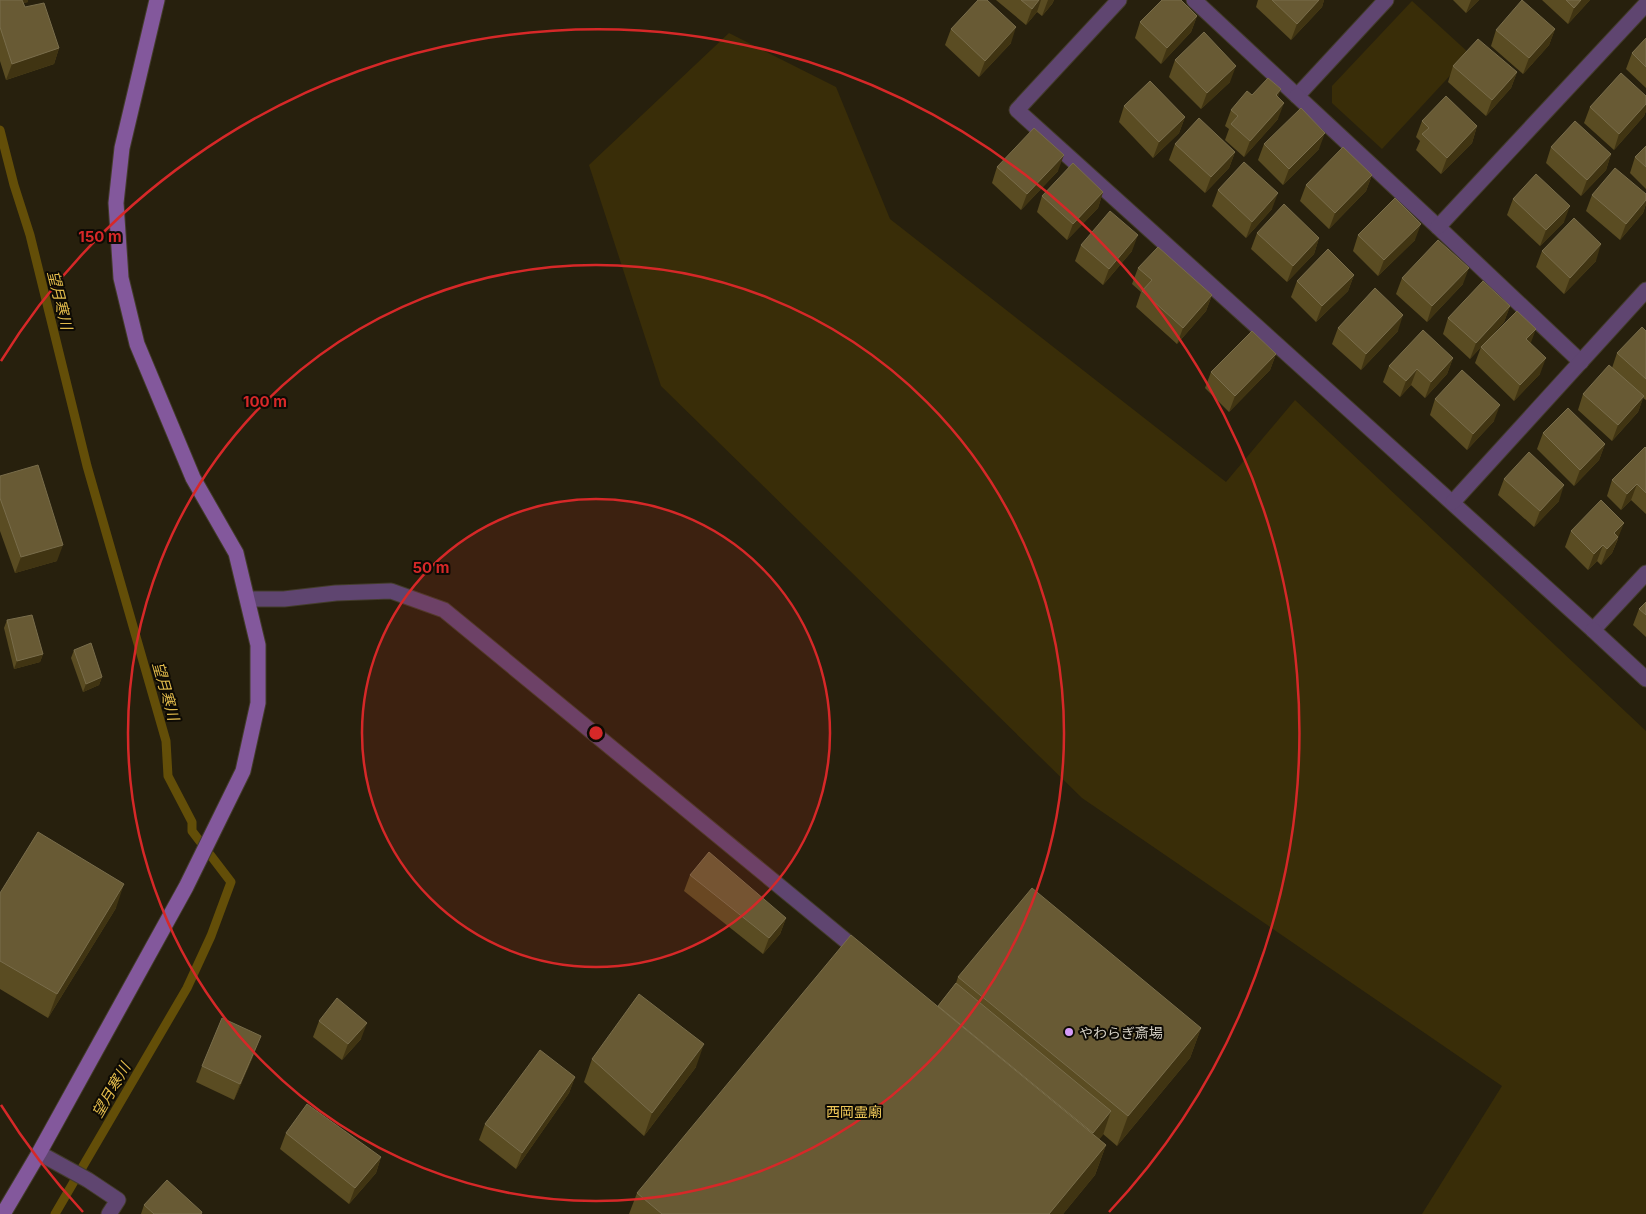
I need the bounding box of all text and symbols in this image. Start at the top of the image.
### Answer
text: 150 m [78,227,122,246]
water label: 望月寒川 [44,269,77,333]
text: 100 m [243,392,287,411]
text: 50 m [413,558,449,577]
water label: 望月寒川 [149,660,184,724]
centre of rings [587,724,605,742]
place label: やわらぎ斎場 [1079,1024,1163,1041]
marker: やわらぎ斎場 [1063,1026,1075,1038]
water label: 望月寒川 [88,1058,135,1121]
park label: 西岡霊廟 [826,1103,882,1120]

